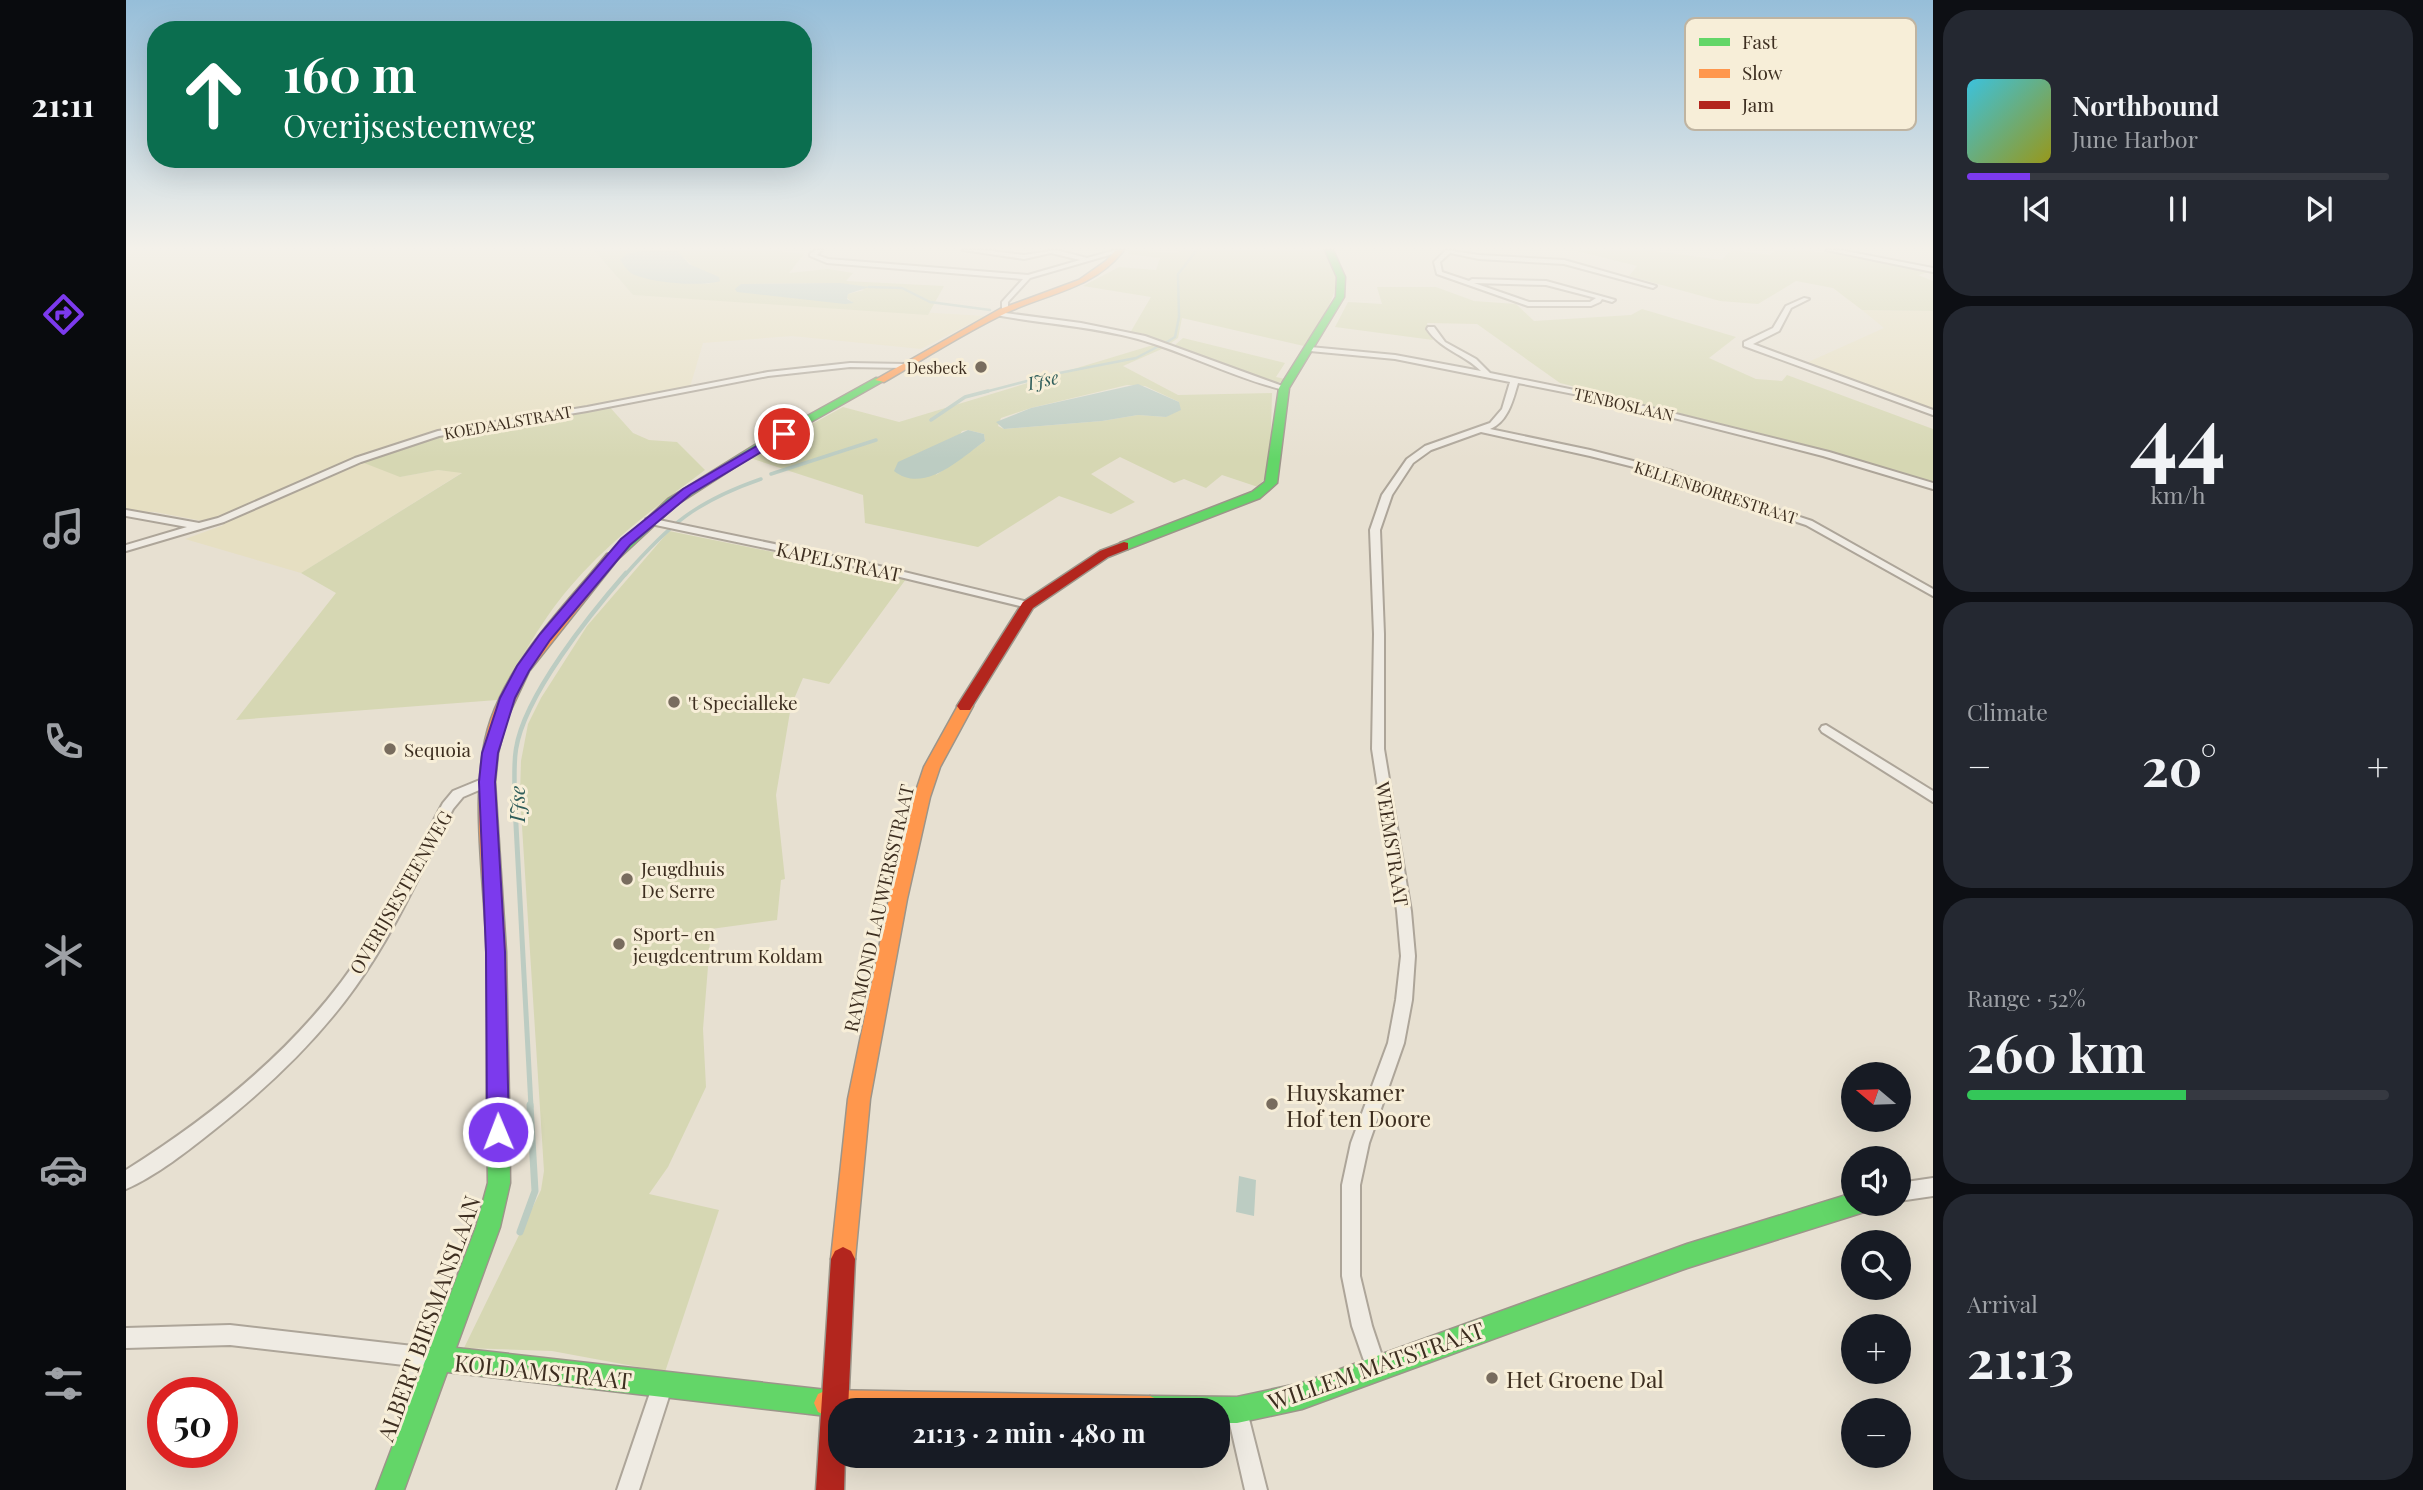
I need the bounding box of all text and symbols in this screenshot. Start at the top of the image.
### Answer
legend [1685,18,1916,130]
text: Fast [1742,28,1778,54]
text: 160 m [283,40,417,105]
icon: ahead [168,49,259,140]
text: Slow [1742,59,1783,85]
text: 21:11 [32,82,94,125]
text: Northbound [2072,88,2219,123]
text: Jam [1741,91,1774,117]
text: Overijsesteenweg [283,103,535,146]
text: June Harbor [2072,123,2198,154]
icon: previous [2018,190,2056,228]
icon: pause [2159,190,2197,228]
icon: next [2300,190,2338,228]
icon: directions [39,290,88,339]
place label: Desbeck [907,357,967,378]
marker: Desbeck [973,359,989,375]
water label: IJse [1024,365,1061,395]
text: 44 [2130,373,2226,494]
street label: TENBOSLAAN [1572,382,1676,426]
street label: KOEDAALSTRAAT [442,400,574,444]
pin [754,404,814,464]
icon: arrive [765,415,803,453]
street label: KELLENBORRESTRAAT [1632,456,1800,528]
text: km/h [2150,479,2206,510]
icon: music [39,504,88,553]
street label: KAPELSTRAAT [774,535,904,587]
place label: 't Specialleke [688,689,798,715]
marker: 't Specialleke [666,694,682,710]
text: Climate [1967,696,2048,727]
icon: phone [39,717,88,766]
text: 20° [2142,731,2217,800]
place label: Sequoia [404,736,472,762]
text: − [1967,740,1992,791]
text: + [2367,740,2389,791]
marker: Sequoia [382,741,398,757]
street label: WEEMSTRAAT [1370,779,1416,908]
street label: RAYMOND LAUWERSSTRAAT [837,781,919,1034]
water label: IJse [502,786,530,823]
street label: OVERIJSESTEENWEG [343,805,457,979]
place label: Jeugdhuis De Serre [640,855,725,903]
marker: Jeugdhuis De Serre [619,871,635,887]
place label: Sport- en jeugdcentrum Koldam [632,920,823,968]
icon: climate [39,931,88,980]
marker: Sport- en jeugdcentrum Koldam [611,936,627,952]
text: Range · 52% [1967,982,2086,1013]
text: 260 km [1967,1017,2146,1086]
north arrow [1841,1062,1911,1132]
map controls [1841,1062,1911,1468]
place label: Huyskamer Hof ten Doore [1286,1076,1431,1133]
position arrow [461,1095,535,1169]
marker: Huyskamer Hof ten Doore [1264,1096,1280,1112]
icon: car [39,1145,88,1194]
button: sound [1841,1146,1911,1216]
street label: ALBERT BIESMANSLAAN [369,1191,487,1446]
button: search [1841,1230,1911,1300]
text: Arrival [1967,1288,2038,1319]
street label: WILLEM MATSTRAAT [1263,1313,1488,1417]
button: + [1841,1314,1911,1384]
text: 21:13 [1967,1323,2074,1392]
street label: KOLDAMSTRAAT [453,1346,633,1396]
icon: filters [39,1359,88,1408]
place label: Het Groene Dal [1506,1363,1664,1394]
marker: Het Groene Dal [1484,1370,1500,1386]
speed limit sign: 50 [147,1377,238,1468]
button: − [1841,1398,1911,1468]
text: 21:13 · 2 min · 480 m [912,1415,1146,1450]

